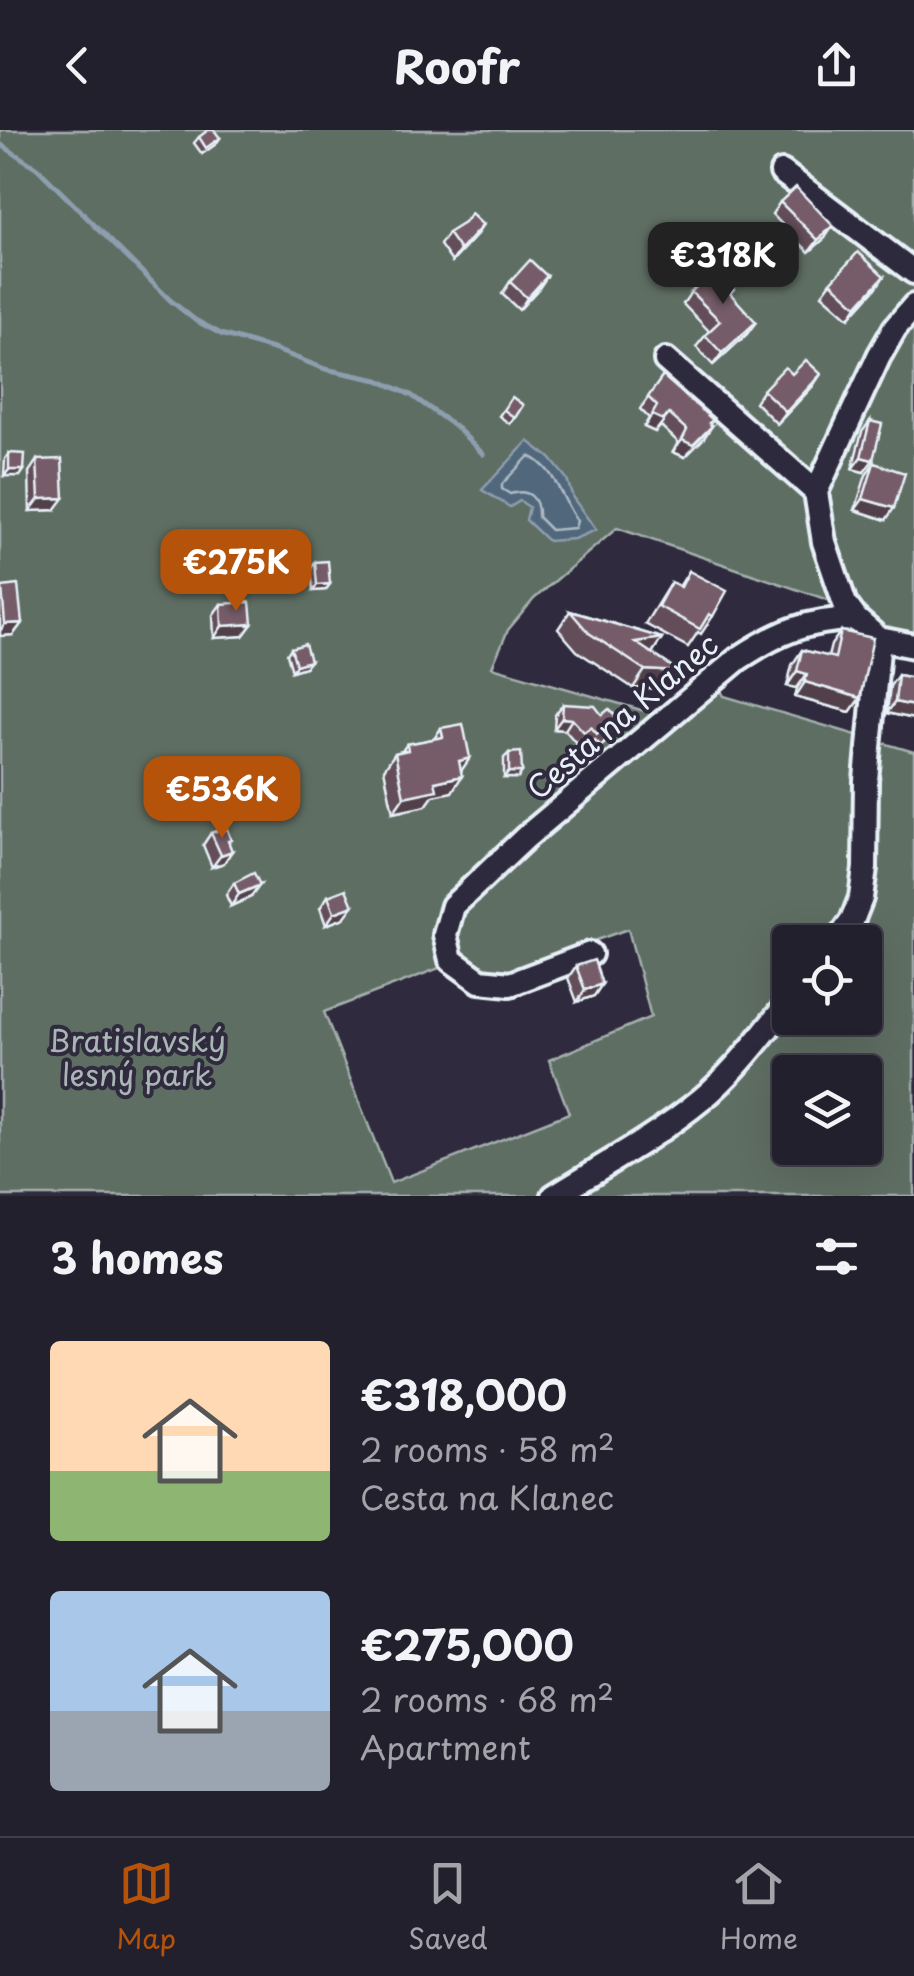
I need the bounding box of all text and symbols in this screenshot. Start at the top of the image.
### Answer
text: Roofr [394,31,520,99]
icon: back [50,38,105,93]
icon: share [809,38,864,93]
pin: €318K [653,222,793,307]
text: €318K [670,230,776,278]
pin: €275K [166,529,306,614]
text: €275K [182,537,290,585]
street label: Cesta na Klanec [516,621,727,809]
pin: €536K [152,756,292,841]
text: €536K [165,764,279,812]
map controls [772,925,882,1165]
button: locate [772,925,882,1035]
park label: Bratislavský lesný park [48,1017,226,1096]
button: layers [772,1055,882,1165]
text: 3 homes [50,1225,223,1288]
icon: filters [809,1229,864,1284]
text: €318,000 [360,1362,567,1425]
icon: home [130,1381,250,1501]
text: 2 rooms · 58 m² [360,1425,615,1473]
text: Cesta na Klanec [360,1473,614,1521]
text: €275,000 [360,1612,574,1675]
icon: home [130,1631,250,1751]
text: 2 rooms · 68 m² [360,1675,614,1723]
text: Apartment [360,1723,531,1771]
tab: Map [116,1856,176,1959]
tab: Saved [408,1856,488,1959]
tab: Home [720,1856,798,1959]

